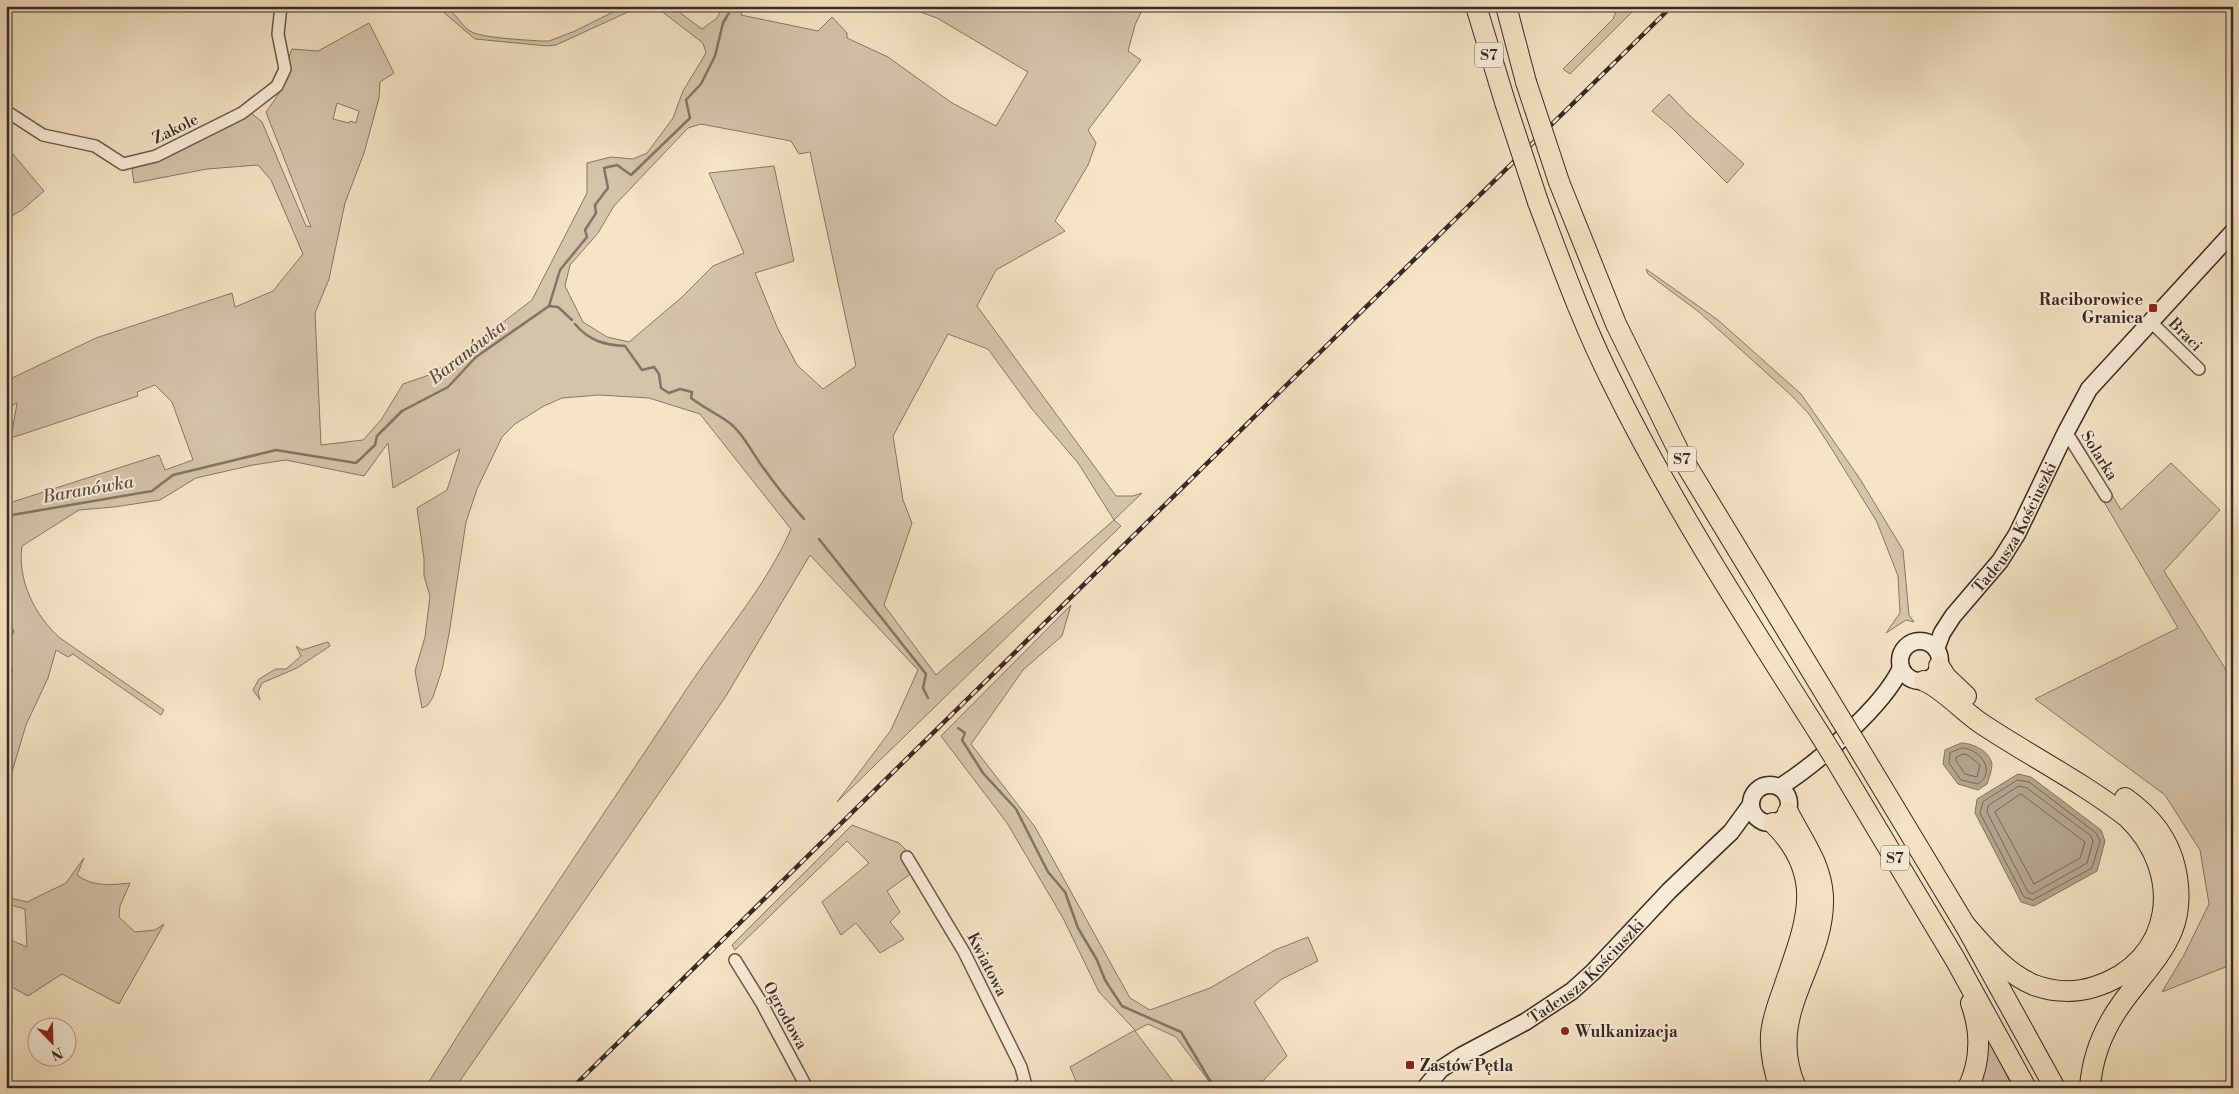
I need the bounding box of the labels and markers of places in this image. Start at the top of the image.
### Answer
place label: Raciborowice Granica [2039,290,2143,328]
marker: Raciborowice Granica [2147,302,2159,314]
place label: Wulkanizacja [1574,1022,1678,1042]
marker: Wulkanizacja [1559,1025,1571,1037]
place label: Zastów Pętla [1420,1056,1513,1076]
marker: Zastów Pętla [1404,1059,1416,1071]

